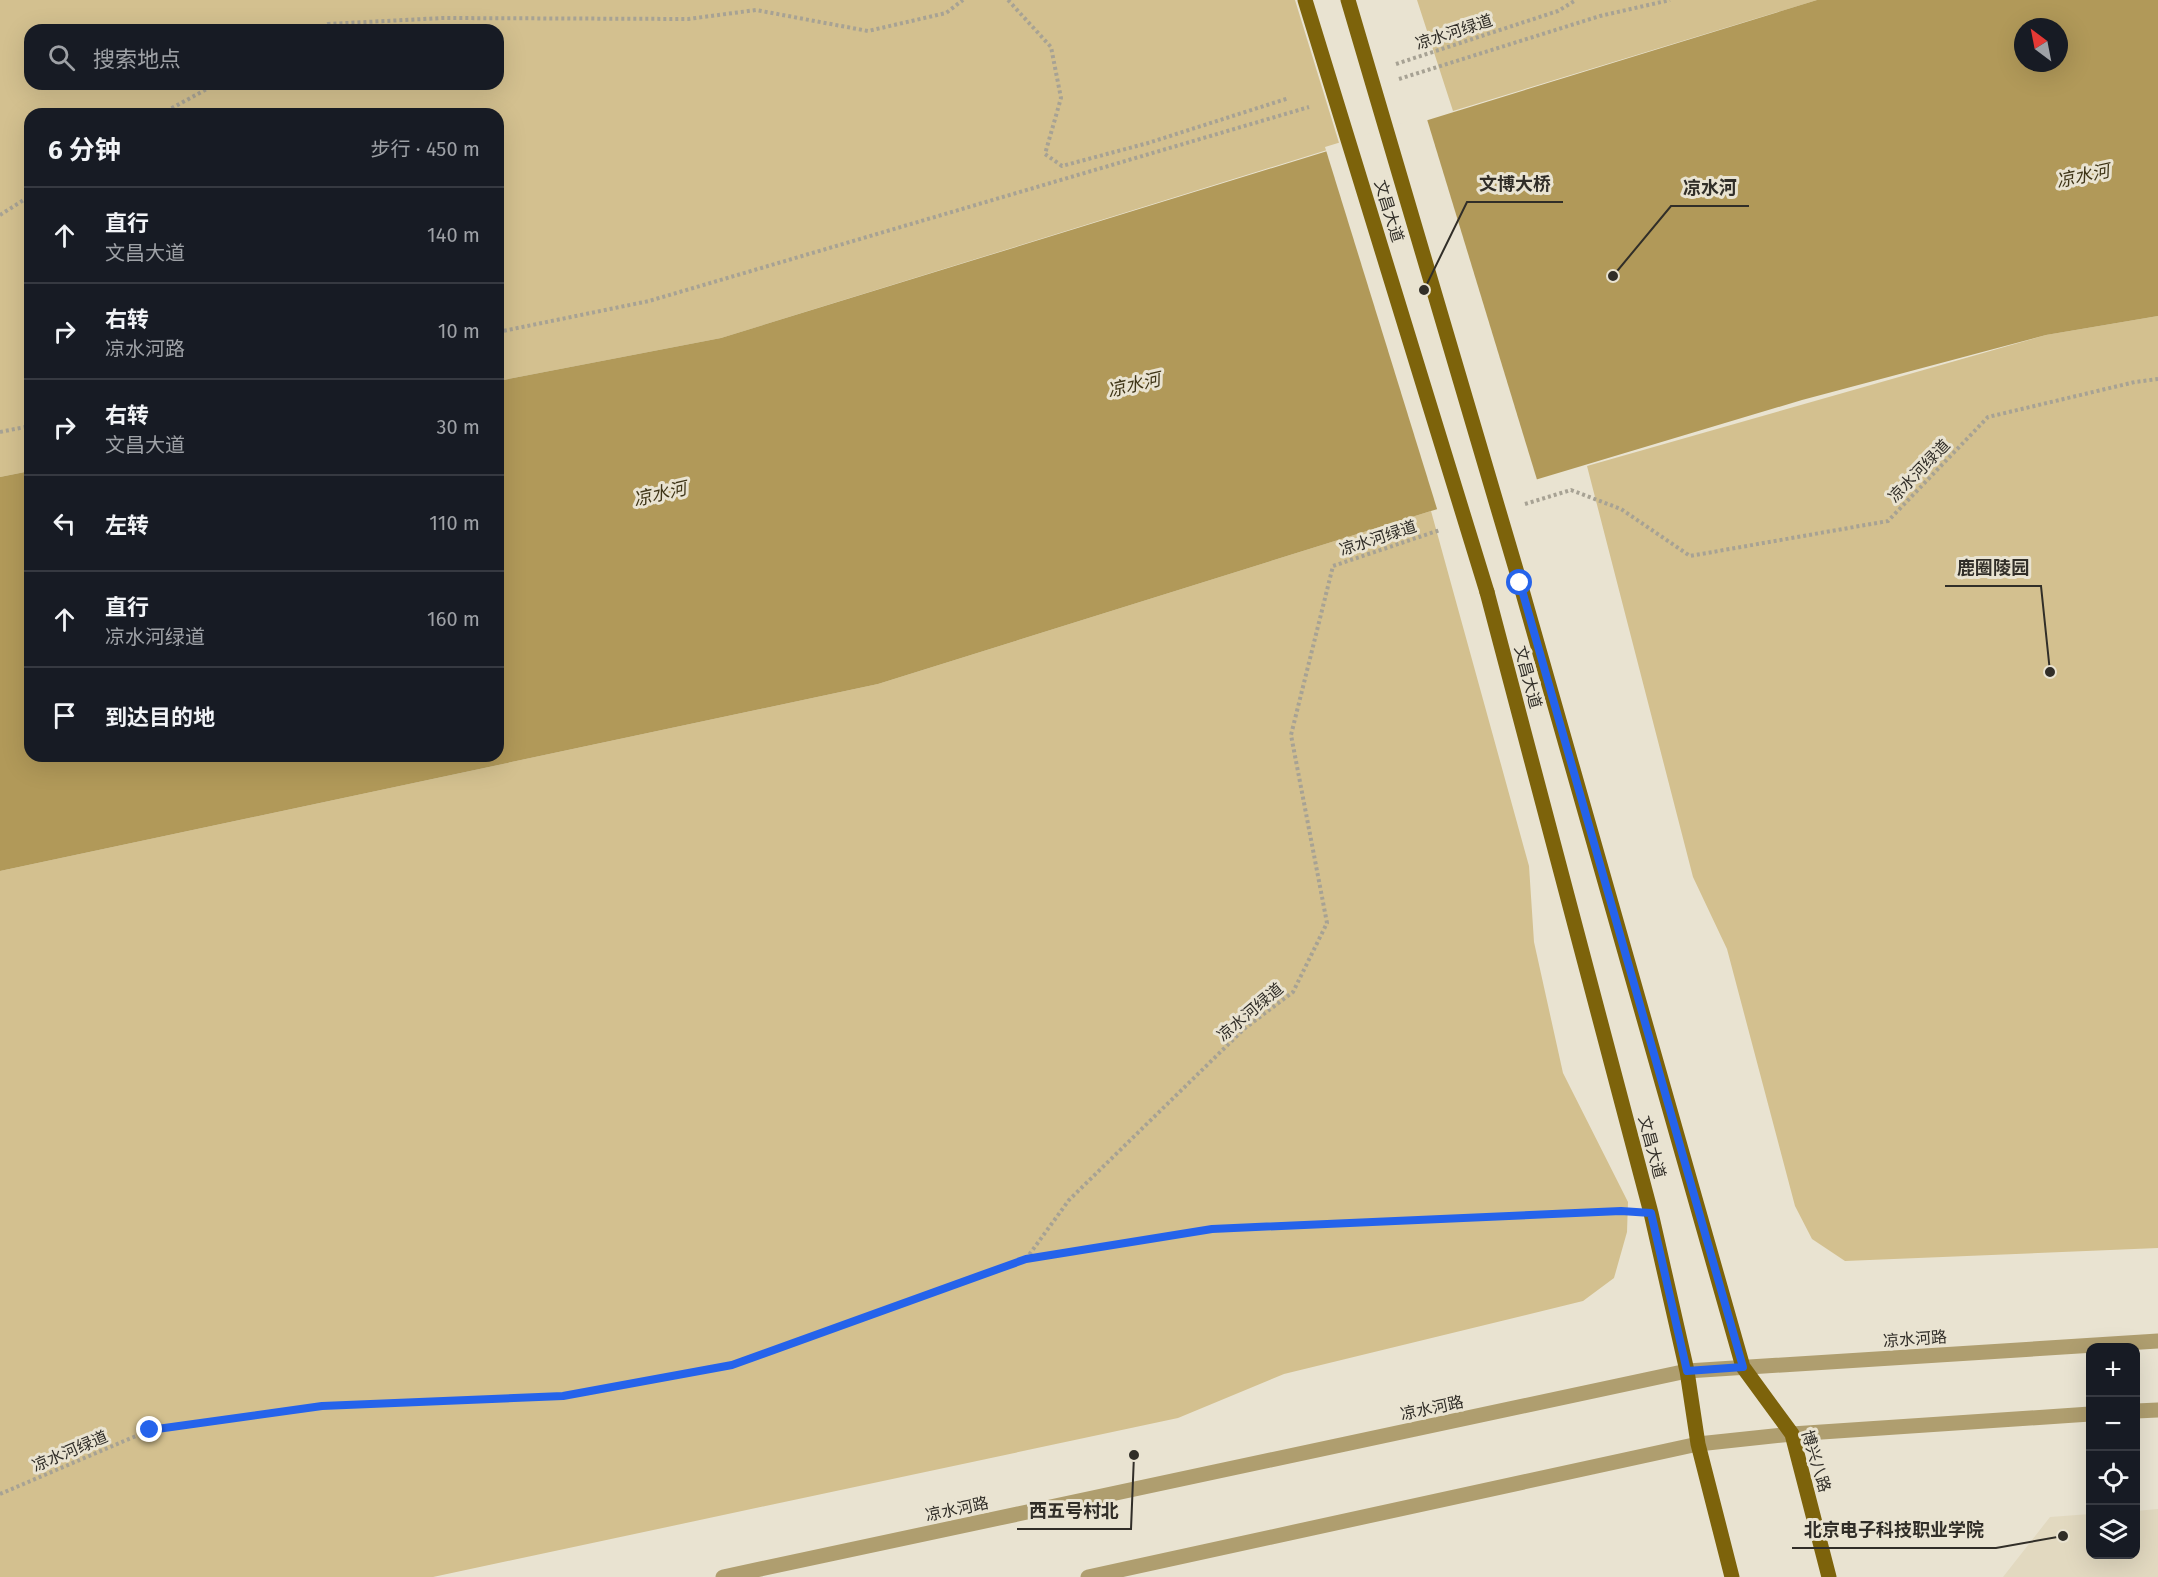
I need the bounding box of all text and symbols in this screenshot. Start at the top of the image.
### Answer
street label: 凉水河绿道 [1413,11,1495,53]
north arrow [2014,18,2068,72]
search box [24,24,504,90]
icon: search [45,41,78,74]
text: 搜索地点 [93,46,181,73]
text: 6 分钟 [48,135,121,166]
text: 步行 · 450 m [371,137,480,161]
water label: 凉水河 [2054,159,2115,192]
callout: 文博大桥 [1467,166,1563,202]
callout: 凉水河 [1671,170,1749,206]
text: 文博大桥 [1479,173,1551,195]
text: 凉水河 [1683,177,1737,199]
street label: 文昌大道 [1371,178,1407,244]
text: 直行 [105,210,149,237]
icon: ahead [48,219,81,252]
text: 140 m [427,223,480,247]
text: 文昌大道 [105,241,185,265]
text: 右转 [105,306,149,333]
icon: right [48,315,81,348]
text: 10 m [438,319,480,343]
text: 凉水河路 [105,337,185,361]
water label: 凉水河 [1105,368,1166,402]
text: 右转 [105,402,149,429]
icon: right [48,411,81,444]
text: 30 m [436,415,480,439]
text: 文昌大道 [105,433,185,457]
street label: 凉水河绿道 [1884,436,1954,506]
water label: 凉水河 [631,477,692,511]
icon: left [48,507,81,540]
text: 110 m [429,511,480,535]
text: 左转 [105,512,149,539]
street label: 凉水河绿道 [1337,517,1419,559]
callout: 鹿圈陵园 [1945,550,2041,586]
text: 鹿圈陵园 [1957,557,2029,579]
route start [1506,569,1532,595]
text: 直行 [105,594,149,621]
icon: ahead [48,603,81,636]
text: 160 m [427,607,480,631]
text: 凉水河绿道 [105,625,205,649]
street label: 文昌大道 [1511,644,1545,710]
icon: arrive [48,699,81,732]
text: 到达目的地 [105,704,215,731]
street label: 凉水河绿道 [1213,979,1287,1045]
street label: 文昌大道 [1635,1114,1669,1180]
street label: 凉水河路 [1882,1327,1948,1351]
map controls [2086,1343,2140,1559]
button: + [2086,1343,2140,1397]
street label: 凉水河路 [1399,1392,1465,1424]
button: − [2086,1397,2140,1451]
route end [136,1416,162,1442]
street label: 凉水河绿道 [29,1427,111,1475]
street label: 博兴八路 [1798,1428,1834,1494]
button: locate [2086,1451,2140,1505]
street label: 凉水河路 [924,1493,990,1525]
callout: 西五号村北 [1017,1493,1131,1529]
text: 西五号村北 [1029,1500,1119,1522]
button: layers [2086,1505,2140,1559]
callout: 北京电子科技职业学院 [1792,1512,1996,1548]
text: 北京电子科技职业学院 [1804,1519,1984,1541]

